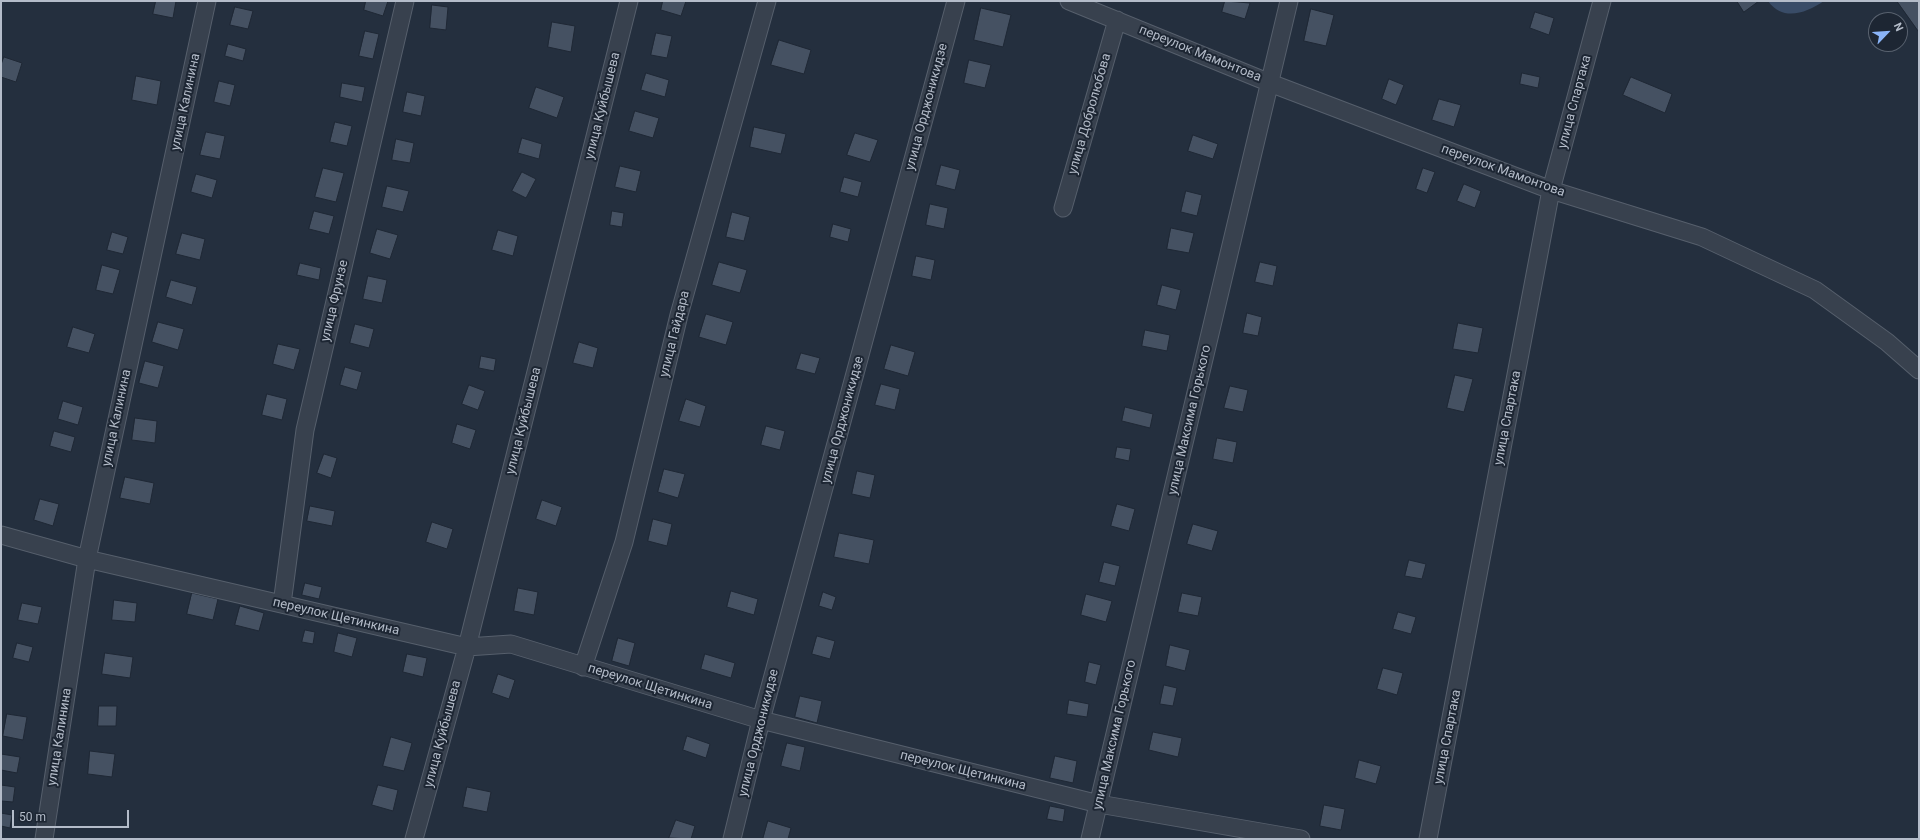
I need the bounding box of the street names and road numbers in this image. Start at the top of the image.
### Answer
street label: переулок Мамонтова [1137,22,1263,86]
street label: улица Орджоникидзе [903,42,951,172]
street label: улица Куйбышева [582,51,624,161]
street label: улица Калинина [168,52,204,152]
street label: улица Добролюбова [1065,52,1115,176]
street label: улица Спартака [1555,54,1595,150]
street label: переулок Мамонтова [1439,141,1567,201]
street label: улица Фрунзе [318,259,352,343]
street label: улица Гайдара [657,289,693,379]
street label: улица Максима Горького [1165,344,1215,496]
street label: улица Орджоникидзе [819,355,867,485]
street label: улица Куйбышева [503,366,545,476]
street label: улица Калинина [99,368,135,468]
street label: улица Спартака [1491,369,1525,467]
street label: переулок Щетинкина [271,595,401,639]
street label: улица Максима Горького [1090,659,1140,811]
street label: переулок Щетинкина [586,661,714,713]
street label: улица Орджоникидзе [736,668,782,798]
street label: улица Куйбышева [421,679,465,789]
street label: улица Калинина [45,687,75,787]
street label: улица Спартака [1431,688,1465,786]
street label: переулок Щетинкина [898,748,1028,794]

